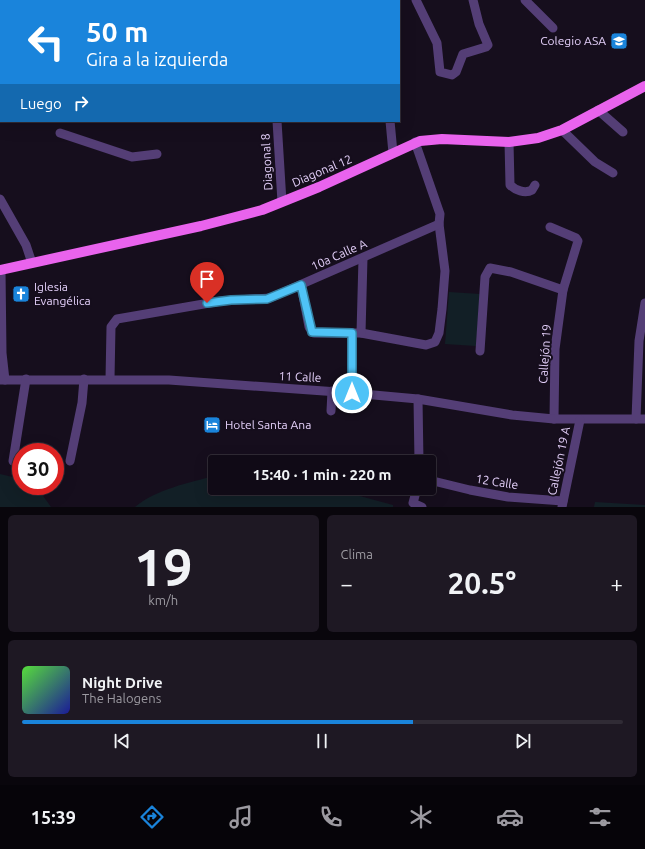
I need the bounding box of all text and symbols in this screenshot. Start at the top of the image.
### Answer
icon: left [20,16,72,68]
text: 50 m [86,16,148,47]
school or university icon: Colegio ASA [609,31,629,51]
place label: Colegio ASA [540,34,606,47]
text: Gira a la izquierda [86,49,228,69]
icon: right [70,92,92,114]
text: Luego [20,95,62,112]
street label: Diagonal 8 [259,133,274,191]
street label: Diagonal 12 [290,152,354,189]
street label: 10a Calle A [309,236,369,273]
pin [190,262,224,303]
icon: arrive [196,268,218,290]
place label: Iglesia Evangélica [34,280,91,307]
church icon: Iglesia Evangélica [11,284,31,304]
street label: Callejón 19 [536,324,553,384]
street label: 11 Calle [278,369,322,384]
position arrow [331,372,373,414]
hotel icon: Hotel Santa Ana [202,415,222,435]
place label: Hotel Santa Ana [225,418,311,431]
street label: Callejón 19 A [545,425,572,497]
speed limit sign: 30 [12,443,64,495]
text: 15:40 · 1 min · 220 m [253,466,391,483]
street label: 12 Calle [475,472,519,491]
text: 19 [134,538,193,596]
text: Clima [341,547,373,561]
text: 20.5° [447,566,516,600]
text: − [341,571,353,596]
text: + [611,571,623,596]
text: km/h [148,593,178,607]
text: Night Drive [82,674,163,691]
text: The Halogens [82,691,161,705]
icon: previous [111,730,133,752]
icon: pause [311,730,333,752]
icon: next [512,730,534,752]
icon: directions [138,803,166,831]
icon: music [227,803,255,831]
icon: phone [317,803,345,831]
icon: climate [407,803,435,831]
icon: car [496,803,524,831]
icon: filters [586,803,614,831]
text: 15:39 [31,807,76,827]

